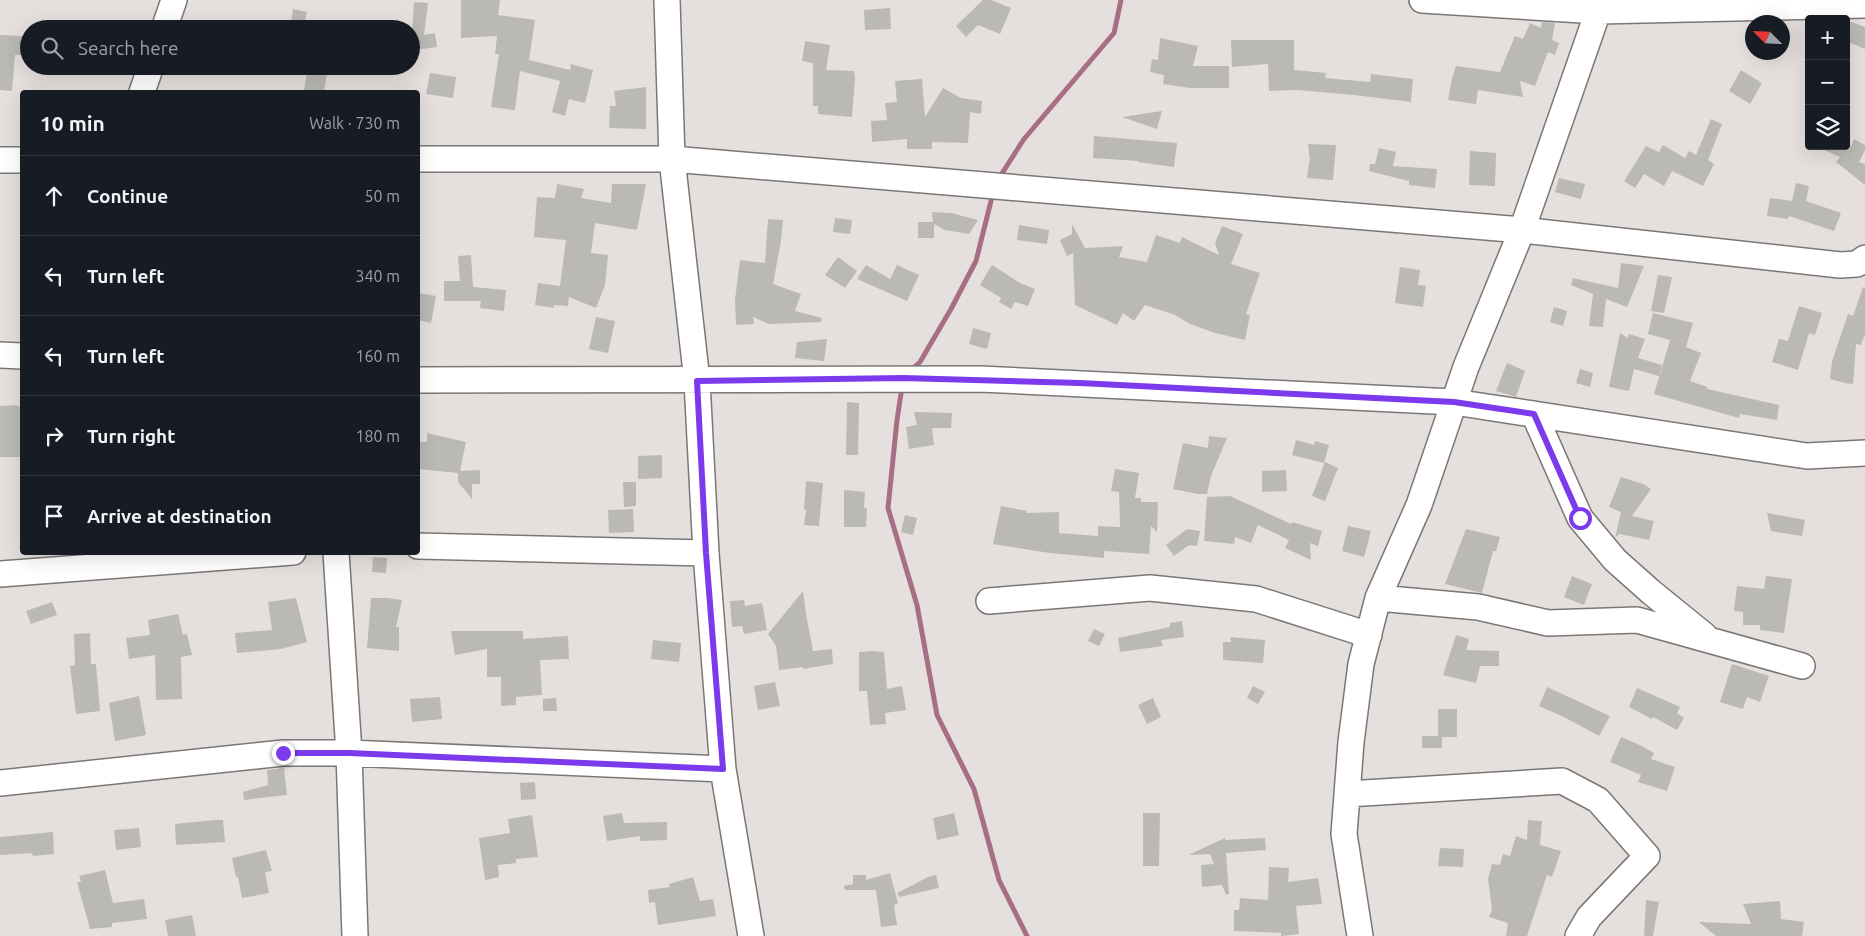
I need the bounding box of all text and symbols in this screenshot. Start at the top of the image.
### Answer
north arrow [1745,15,1790,60]
map controls [1805,15,1850,150]
button: + [1805,15,1850,60]
search box [20,20,420,75]
icon: search [38,34,66,62]
text: Search here [78,37,178,59]
button: − [1805,60,1850,105]
button: layers [1805,105,1850,150]
text: 10 min [40,111,105,135]
text: Walk · 730 m [309,114,400,132]
icon: ahead [40,182,68,210]
text: Continue [87,185,168,207]
text: 50 m [364,187,400,205]
icon: left [40,262,68,290]
text: Turn left [87,265,165,287]
text: 340 m [355,267,400,285]
icon: left [40,342,68,370]
text: Turn left [87,345,165,367]
text: 160 m [355,347,400,365]
icon: right [40,422,68,450]
text: Turn right [87,425,175,447]
text: 180 m [355,427,400,445]
icon: arrive [40,502,68,530]
text: Arrive at destination [87,505,272,527]
route start [1569,507,1592,530]
route end [272,742,295,765]

